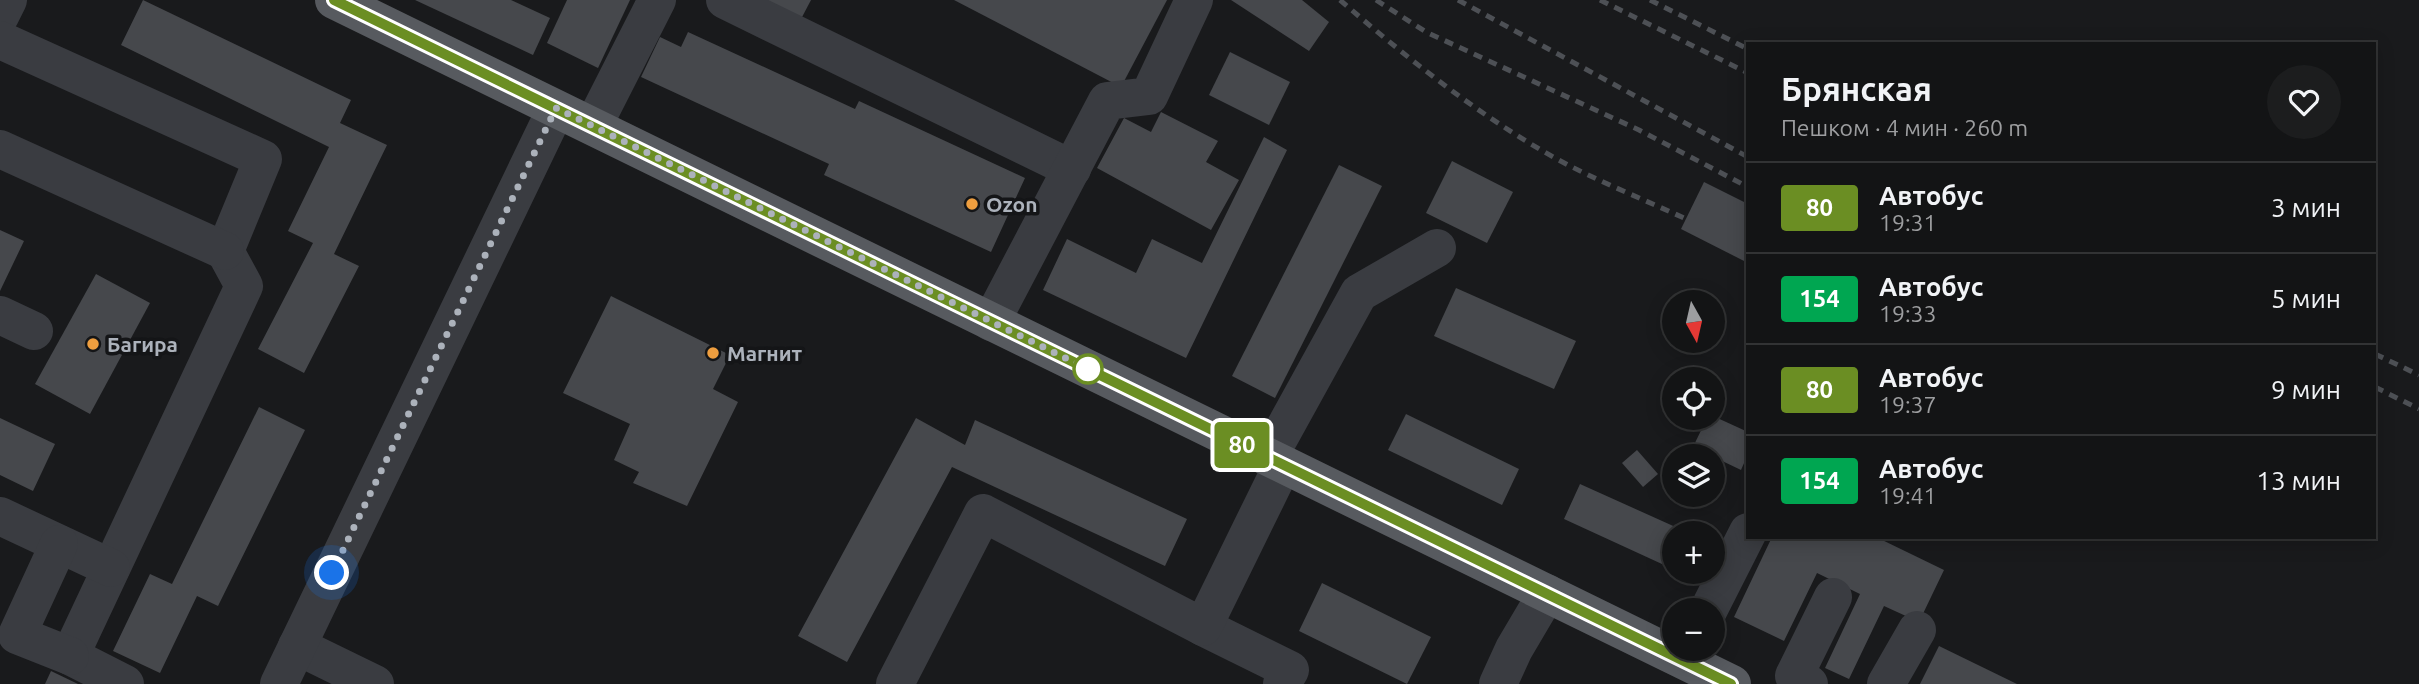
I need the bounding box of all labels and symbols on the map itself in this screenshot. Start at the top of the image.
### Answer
place label: Ozon [986,192,1037,216]
marker: Ozon [964,196,980,212]
north arrow [1662,290,1726,354]
place label: Багира [107,332,178,356]
marker: Багира [85,336,101,352]
place label: Магнит [727,341,803,365]
marker: Магнит [705,345,721,361]
unlabelled marker [1073,354,1103,384]
line badge: 80 [1210,422,1274,468]
your location [314,555,349,590]

